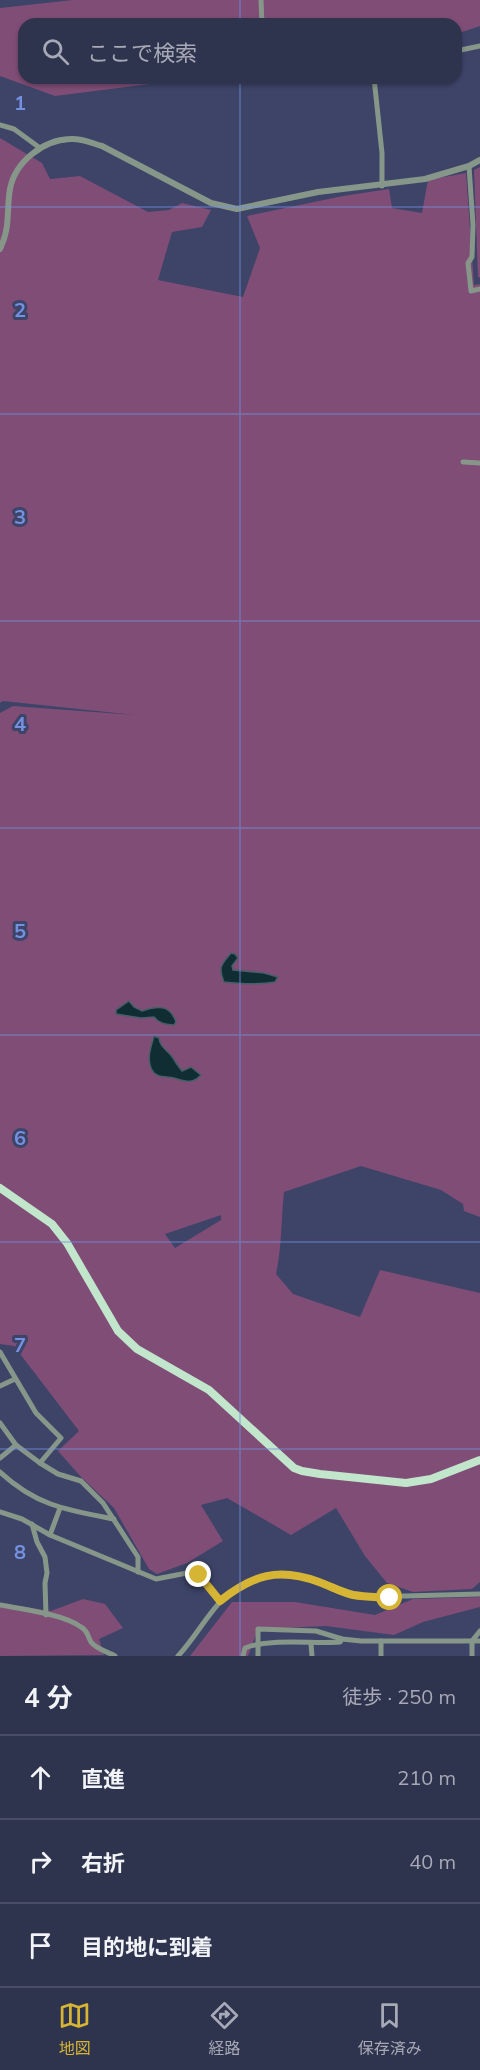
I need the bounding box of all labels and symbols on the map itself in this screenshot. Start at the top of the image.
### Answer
text: 1 [14,90,26,115]
text: 2 [14,297,26,322]
text: 3 [14,504,26,529]
text: 4 [14,711,26,736]
text: 5 [14,918,26,943]
text: 6 [14,1125,26,1150]
text: 7 [14,1332,26,1357]
text: 8 [14,1539,26,1564]
route end [185,1561,211,1587]
route start [376,1584,402,1610]

